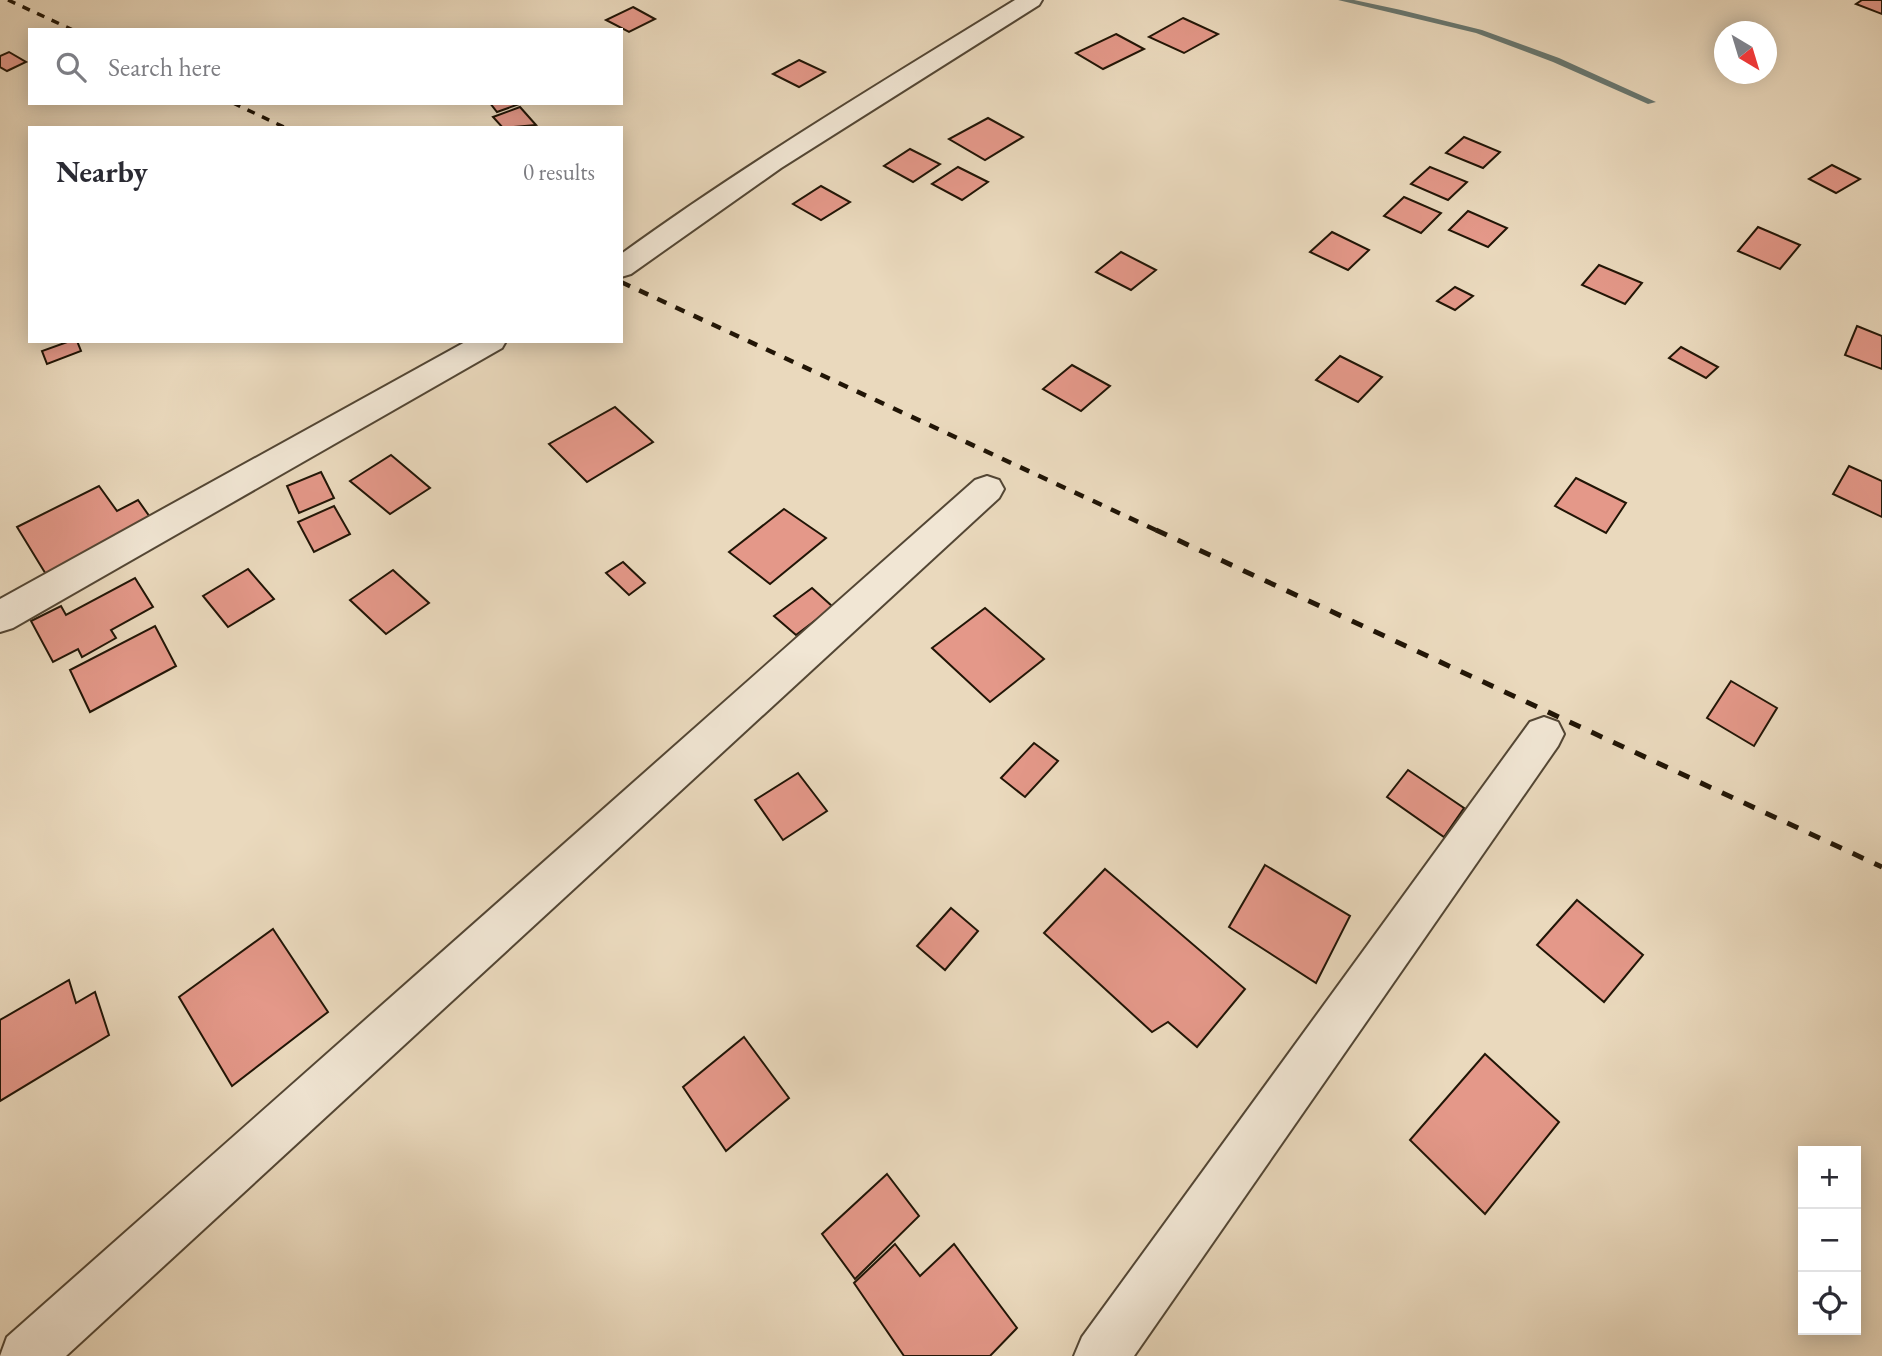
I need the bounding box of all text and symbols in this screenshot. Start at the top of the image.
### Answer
north arrow [1714,21,1777,84]
search box [28,28,623,105]
icon: search [52,48,90,86]
text: Search here [108,50,221,84]
text: Nearby [56,152,148,191]
text: 0 results [523,157,595,187]
map controls [1798,1146,1861,1335]
button: + [1798,1146,1861,1209]
button: − [1798,1209,1861,1272]
button: locate [1798,1272,1861,1335]

